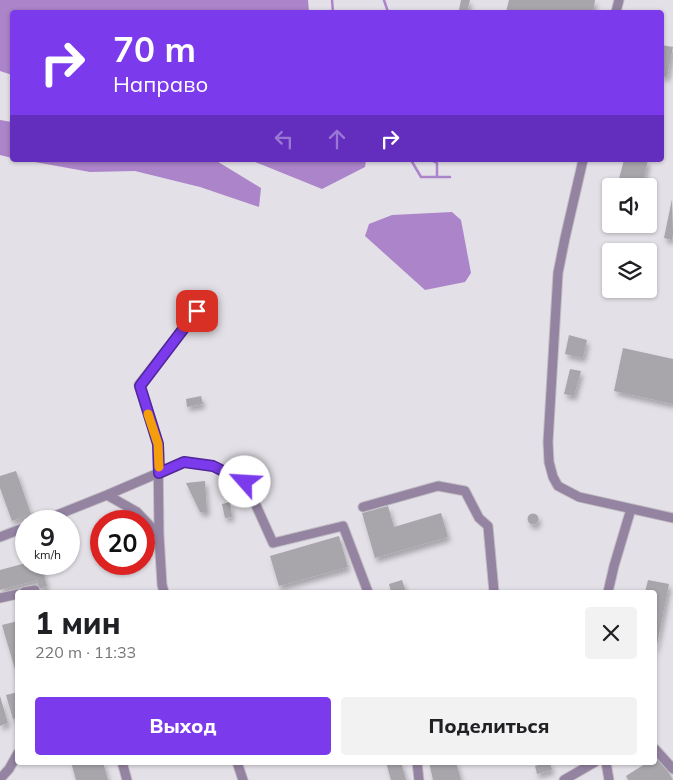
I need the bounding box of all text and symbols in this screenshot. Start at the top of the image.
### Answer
text: 70 m [113,27,196,71]
icon: right [30,30,95,95]
text: Направо [113,70,208,98]
icon: left [270,125,298,153]
icon: ahead [323,125,351,153]
icon: right [376,125,404,153]
map controls [602,178,657,298]
button: sound [602,178,657,233]
button: layers [602,243,657,298]
pin [176,290,218,332]
icon: arrive [183,297,211,325]
position arrow [218,455,270,507]
speed limit sign: 20 [90,510,155,575]
text: 9 [40,521,55,552]
text: km/h [34,547,61,562]
text: 1 мин [35,604,121,642]
button: close [585,607,637,659]
text: 220 m · 11:33 [35,642,136,662]
button: Выход [35,697,331,755]
button: Поделиться [341,697,637,755]

